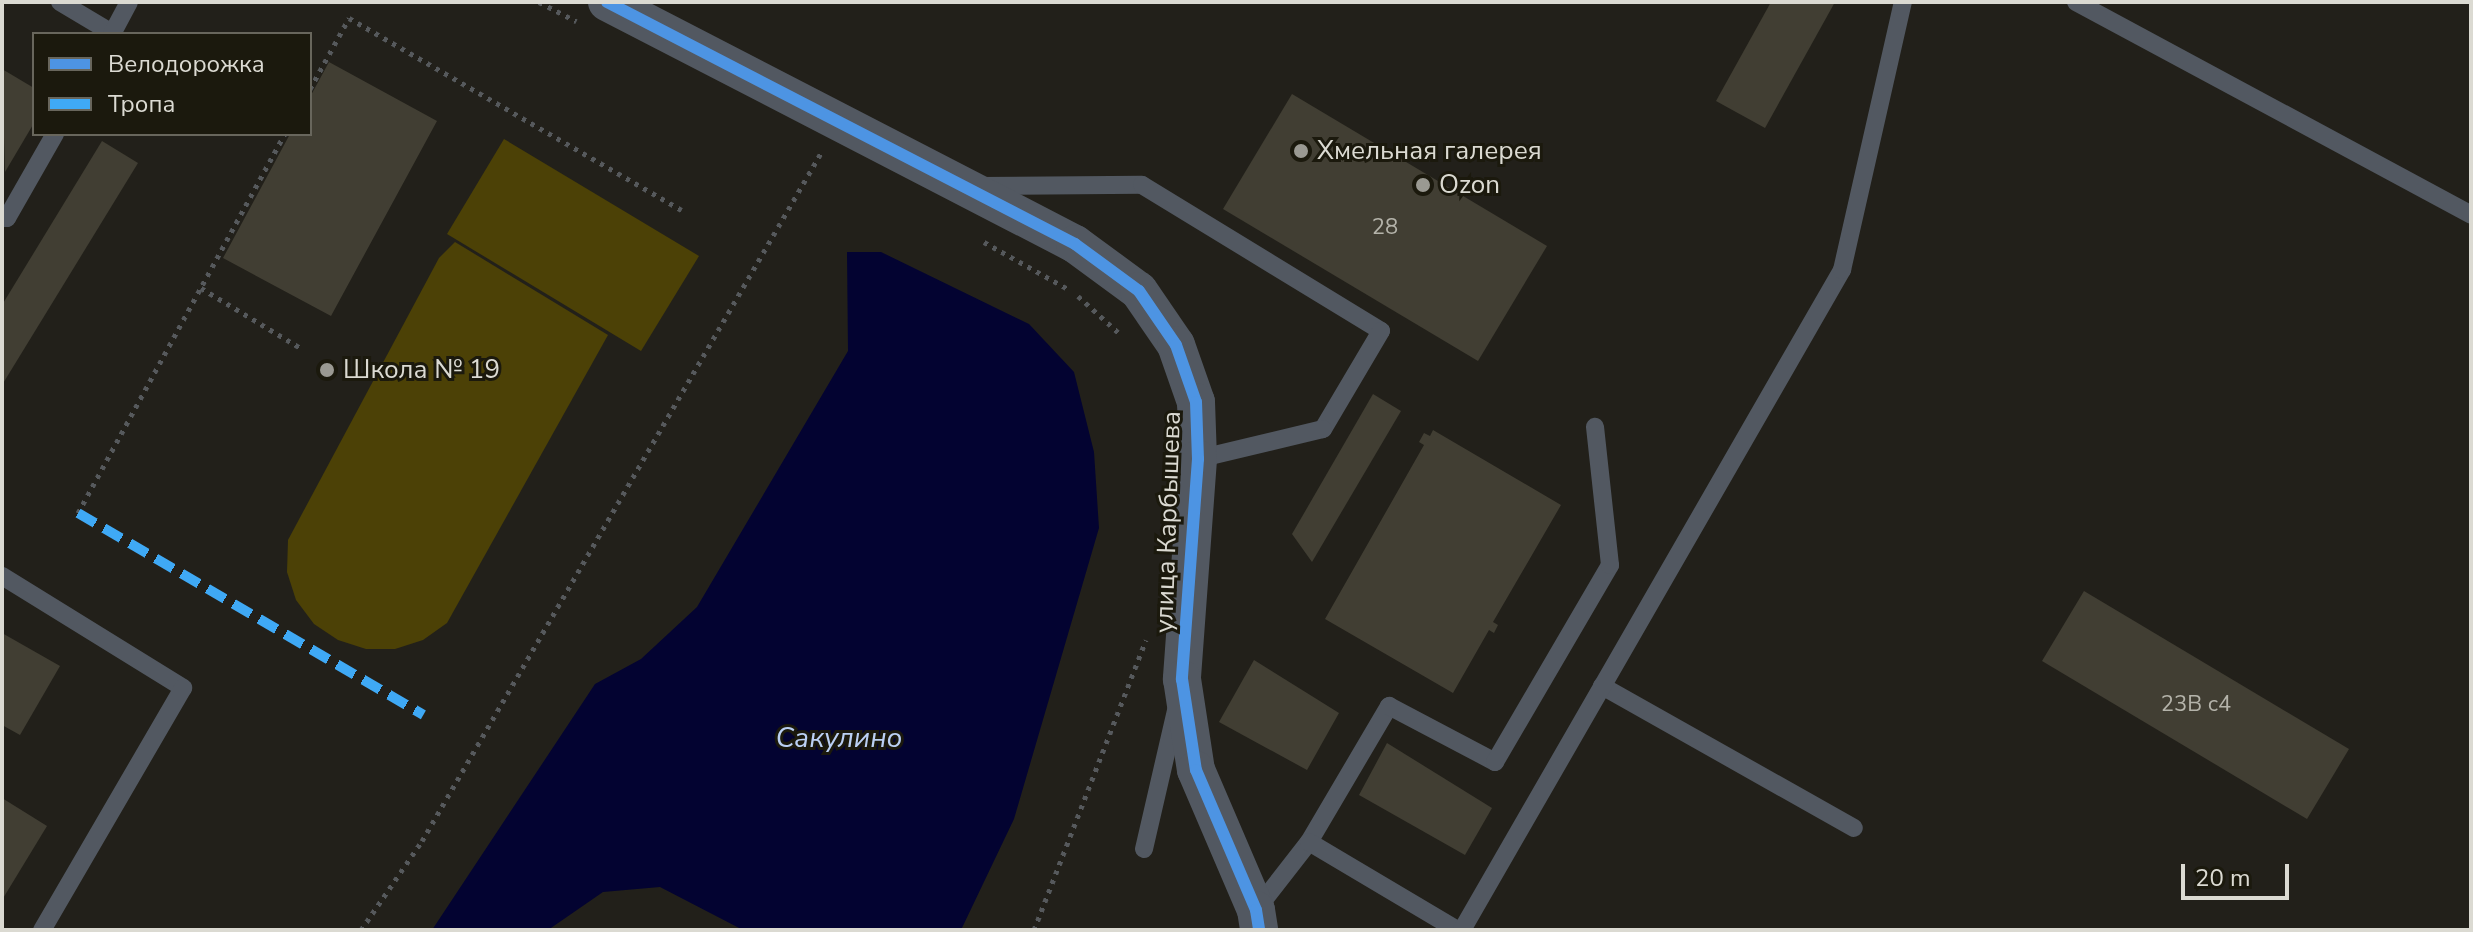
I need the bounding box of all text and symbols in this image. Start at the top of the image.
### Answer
legend [32,32,312,136]
text: Велодорожка [108,48,265,80]
text: Тропа [108,88,175,120]
place label: Хмельная галерея [1317,135,1542,167]
marker: Хмельная галерея [1292,142,1310,160]
place label: Ozon [1439,169,1500,201]
marker: Ozon [1414,176,1432,194]
house number: 28 [1372,215,1398,241]
place label: Школа № 19 [343,354,500,386]
marker: Школа № 19 [318,361,336,379]
street label: улица Карбышева [1149,410,1187,634]
house number: 23В с4 [2161,692,2231,718]
water label: Сакулино [776,721,902,755]
scale bar [2185,848,2293,898]
text: 20 m [2195,862,2251,894]

